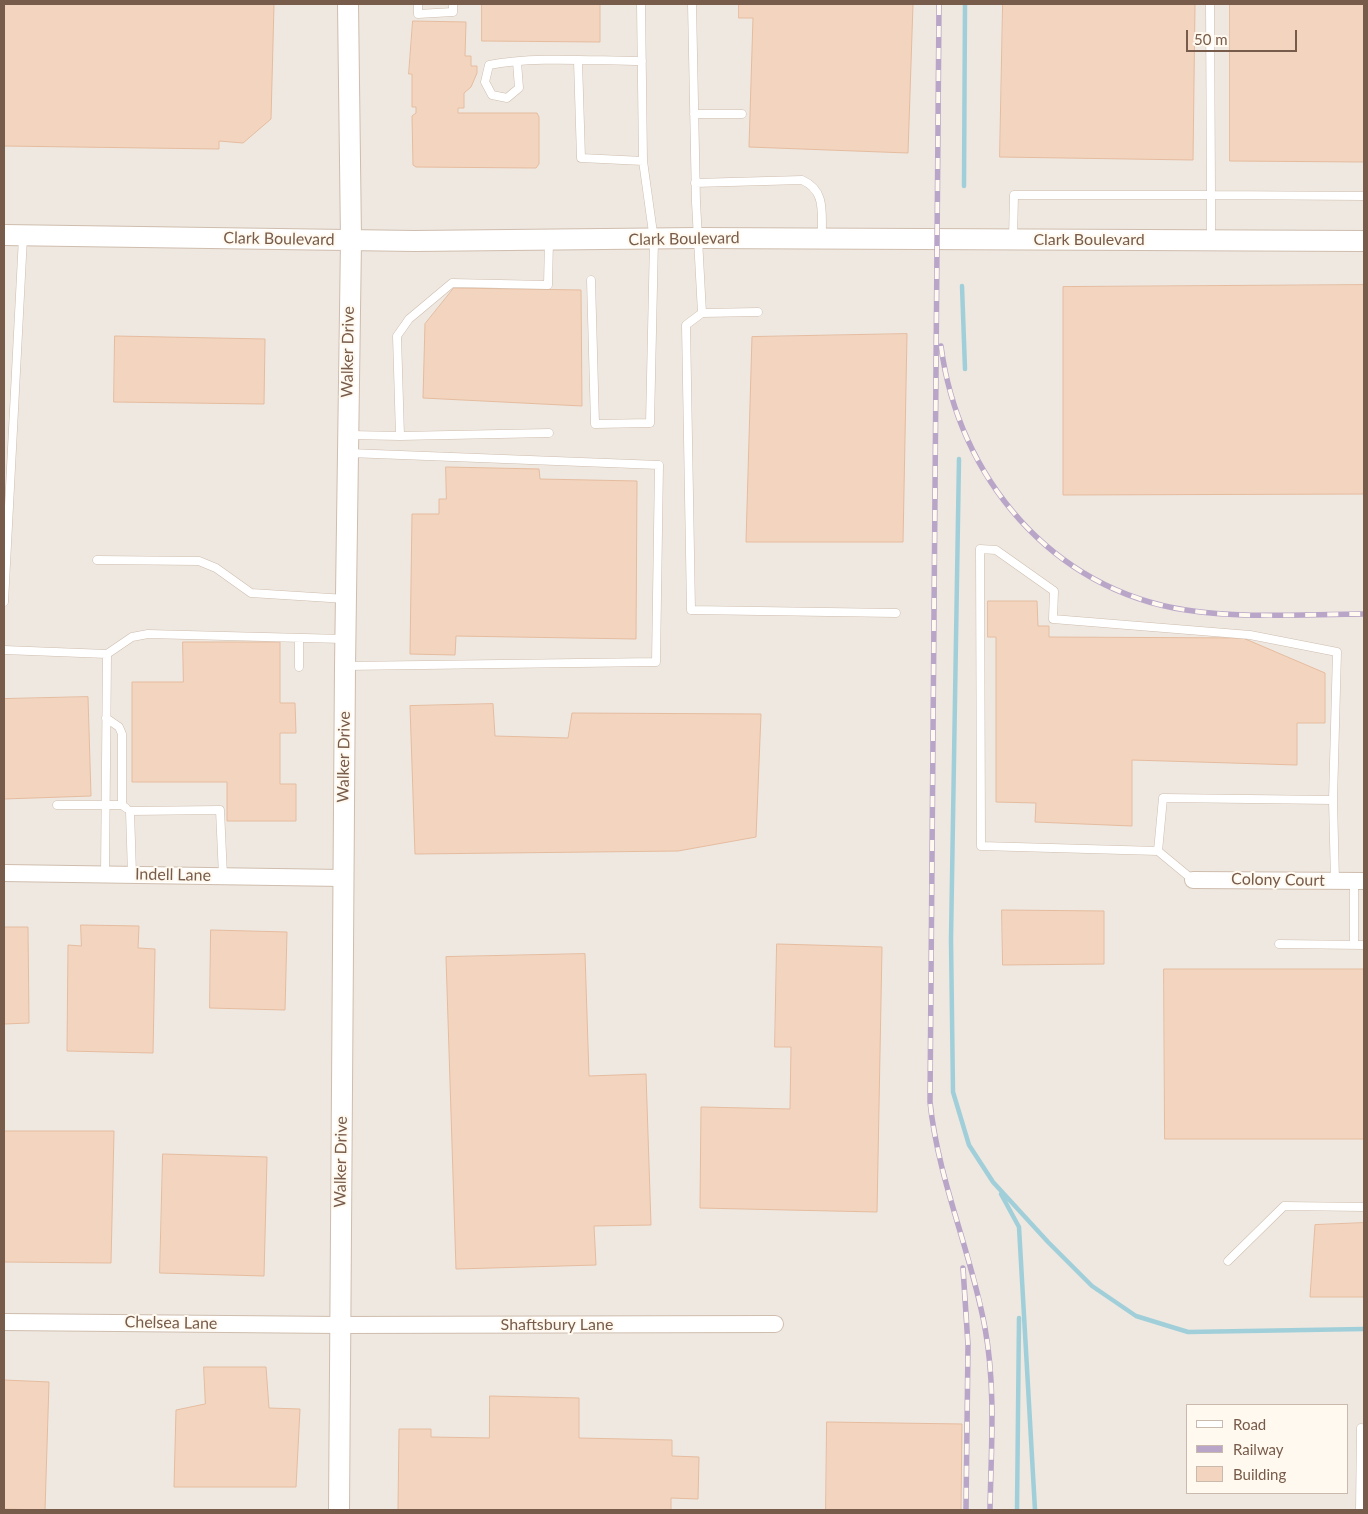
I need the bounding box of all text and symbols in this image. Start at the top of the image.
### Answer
scale bar [1188,20,1299,52]
text: 50 m [1194,30,1228,48]
street label: Clark Boulevard [223,228,335,250]
street label: Clark Boulevard [628,228,740,250]
street label: Clark Boulevard [1033,230,1145,250]
street label: Walker Drive [338,306,358,398]
street label: Walker Drive [334,711,354,803]
street label: Indell Lane [135,865,211,885]
street label: Colony Court [1231,870,1325,890]
street label: Walker Drive [331,1116,351,1208]
street label: Chelsea Lane [124,1313,218,1333]
street label: Shaftsbury Lane [501,1315,613,1335]
legend [1186,1404,1348,1494]
text: Road [1233,1415,1266,1433]
text: Railway [1233,1440,1284,1458]
text: Building [1233,1465,1286,1483]

